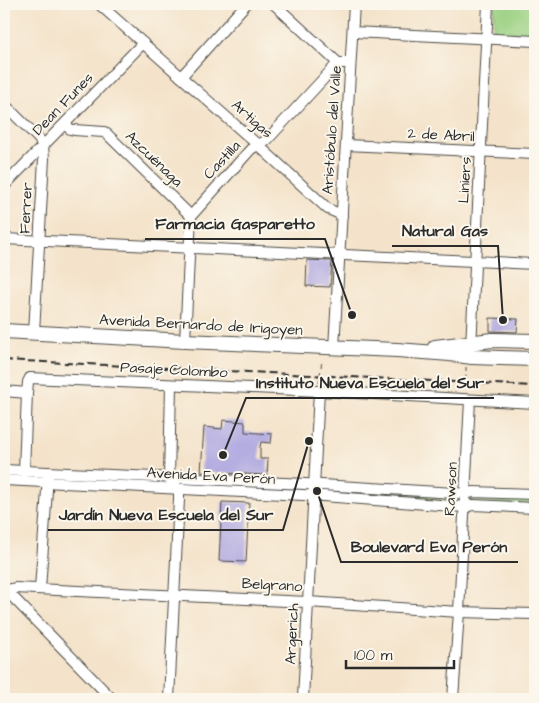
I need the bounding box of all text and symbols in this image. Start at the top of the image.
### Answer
street label: Aristóbulo del Valle [317,65,347,195]
street label: Dean Funes [28,68,99,140]
street label: Artigas [226,95,278,144]
street label: 2 de Abril [407,123,475,147]
street label: Azcuénaga [120,126,188,193]
street label: Castilla [198,136,246,184]
street label: Liniers [453,156,477,204]
street label: Ferrer [14,182,38,234]
callout: Farmacia Gasparetto [145,208,325,239]
text: Farmacia Gasparetto [155,213,316,235]
callout: Natural Gas [392,215,498,246]
text: Natural Gas [402,220,488,242]
street label: Avenida Bernardo de Irigoyen [99,309,304,342]
street label: Pasaje Colombo [120,357,229,383]
callout: Instituto Nueva Escuela del Sur [246,367,494,398]
text: Instituto Nueva Escuela del Sur [256,372,484,394]
street label: Rawson [439,461,463,516]
street label: Avenida Eva Perón [146,462,276,490]
callout: Jardín Nueva Escuela del Sur [48,499,283,530]
text: Jardín Nueva Escuela del Sur [58,504,273,526]
callout: Boulevard Eva Perón [341,531,518,562]
text: Boulevard Eva Perón [351,536,507,558]
street label: Belgrano [241,573,303,598]
street label: Argerich [280,602,305,665]
scale bar [346,638,454,670]
text: 100 m [354,645,393,666]

